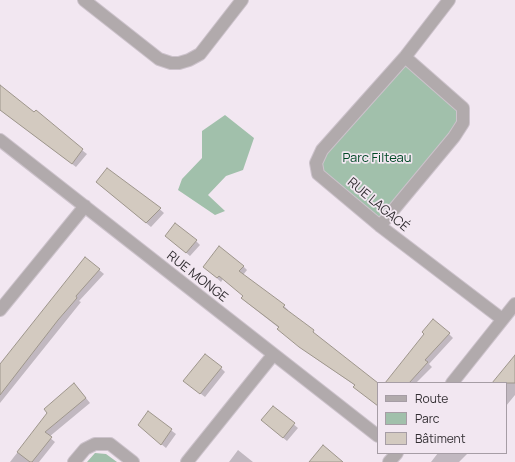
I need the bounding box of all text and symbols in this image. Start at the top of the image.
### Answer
park label: Parc Filteau [342,150,412,166]
street label: RUE LAGACÉ [344,175,412,235]
street label: RUE MONGE [163,248,231,306]
legend [377,382,507,454]
text: Route [415,390,448,407]
text: Parc [415,410,439,427]
text: Bâtiment [415,430,466,447]

